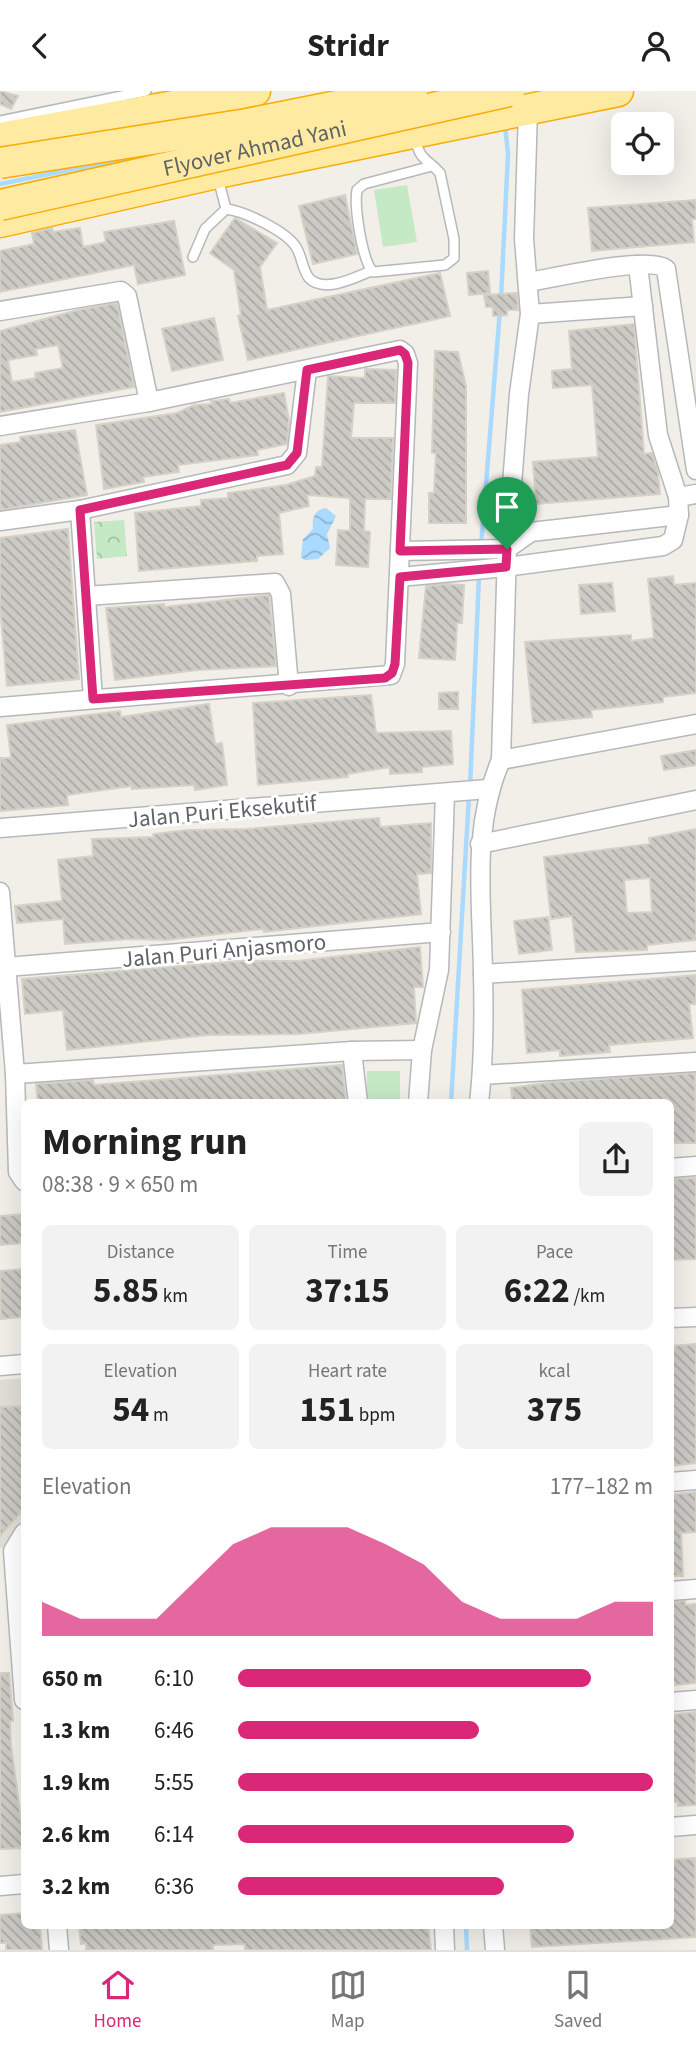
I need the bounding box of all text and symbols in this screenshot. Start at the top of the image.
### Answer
text: Stridr [307,23,389,69]
icon: back [21,27,59,65]
icon: person [637,27,675,65]
street label: Flyover Ahmad Yani [160,112,350,185]
map controls [611,112,674,175]
button: locate [611,112,674,175]
pin [477,477,537,549]
icon: arrive [488,488,526,526]
street label: Jalan Puri Eksekutif [126,787,319,836]
street label: Jalan Puri Anjasmoro [121,925,327,976]
text: Morning run [42,1115,247,1169]
button: share [579,1122,653,1196]
text: 08:38 · 9 × 650 m [42,1168,198,1201]
text: Distance [107,1239,174,1266]
text: Time [327,1239,368,1266]
text: Pace [536,1239,573,1266]
text: 5.85 [93,1266,159,1316]
text: 37:15 [305,1266,390,1316]
text: 6:22 [504,1266,570,1316]
text: km [159,1283,188,1310]
text: /km [570,1283,605,1310]
text: Elevation [104,1358,177,1385]
text: Heart rate [308,1358,387,1385]
text: kcal [539,1358,570,1385]
text: 54 [112,1385,149,1435]
text: 151 [299,1385,355,1435]
text: 375 [527,1385,582,1435]
text: m [149,1402,169,1429]
text: bpm [355,1402,396,1429]
text: Elevation [42,1470,132,1503]
text: 177–182 m [550,1470,653,1503]
text: 650 m [42,1662,103,1695]
text: 6:10 [154,1662,194,1695]
text: 1.3 km [42,1714,110,1747]
text: 6:46 [154,1714,194,1747]
text: 1.9 km [42,1766,110,1799]
text: 5:55 [154,1766,194,1799]
text: 2.6 km [42,1818,110,1851]
text: 6:14 [154,1818,194,1851]
text: 3.2 km [42,1870,110,1903]
text: 6:36 [154,1870,194,1903]
tab: Home [94,1966,141,2035]
tab: Map [329,1966,367,2035]
tab: Saved [554,1966,602,2035]

